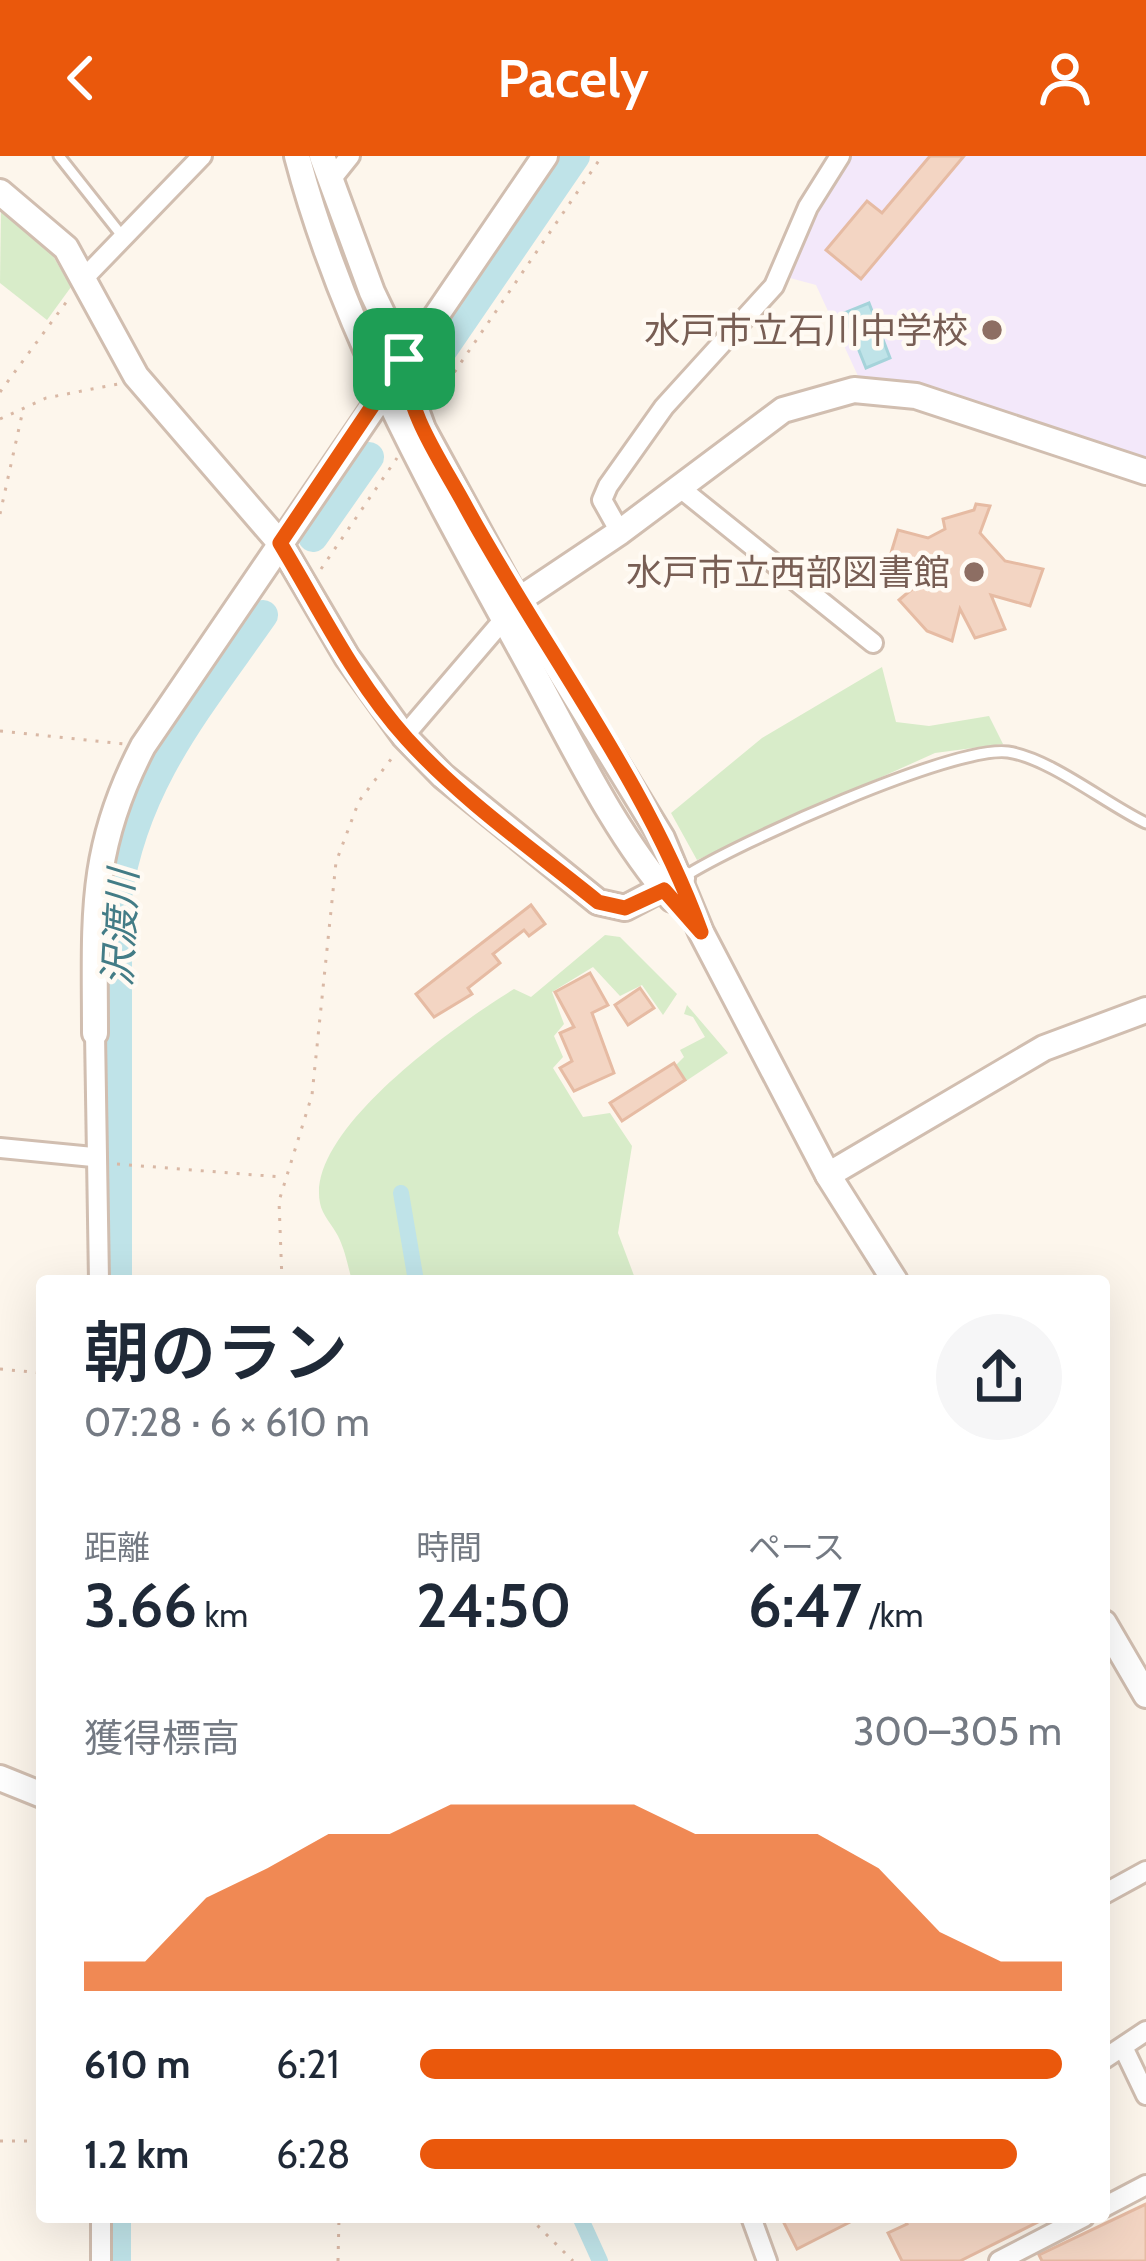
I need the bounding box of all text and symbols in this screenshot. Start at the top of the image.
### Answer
icon: back [48,45,114,111]
text: Pacely [497,45,649,111]
icon: person [1032,45,1098,111]
pin [353,308,455,410]
place label: 水戸市立石川中学校 [644,308,968,352]
marker: 水戸市立石川中学校 [979,317,1005,343]
icon: arrive [371,326,437,392]
place label: 水戸市立西部図書館 [626,550,950,594]
marker: 水戸市立西部図書館 [961,559,987,585]
water label: 沢渡川 [93,864,147,988]
text: 朝のラン [84,1312,348,1393]
button: share [936,1314,1062,1440]
text: 07:28 · 6 × 610 m [84,1398,370,1446]
text: 距離 [84,1527,150,1567]
text: 時間 [416,1527,482,1567]
text: ペース [748,1527,845,1567]
text: 3.66 [84,1569,197,1642]
text: 24:50 [416,1569,571,1642]
text: 6:47 [748,1569,862,1642]
text: km [197,1595,248,1635]
text: /km [862,1595,923,1635]
text: 300–305 m [853,1707,1062,1755]
text: 獲得標高 [84,1714,240,1762]
text: 610 m [84,2040,191,2088]
text: 6:21 [276,2040,339,2088]
text: 1.2 km [84,2130,189,2178]
text: 6:28 [276,2130,350,2178]

